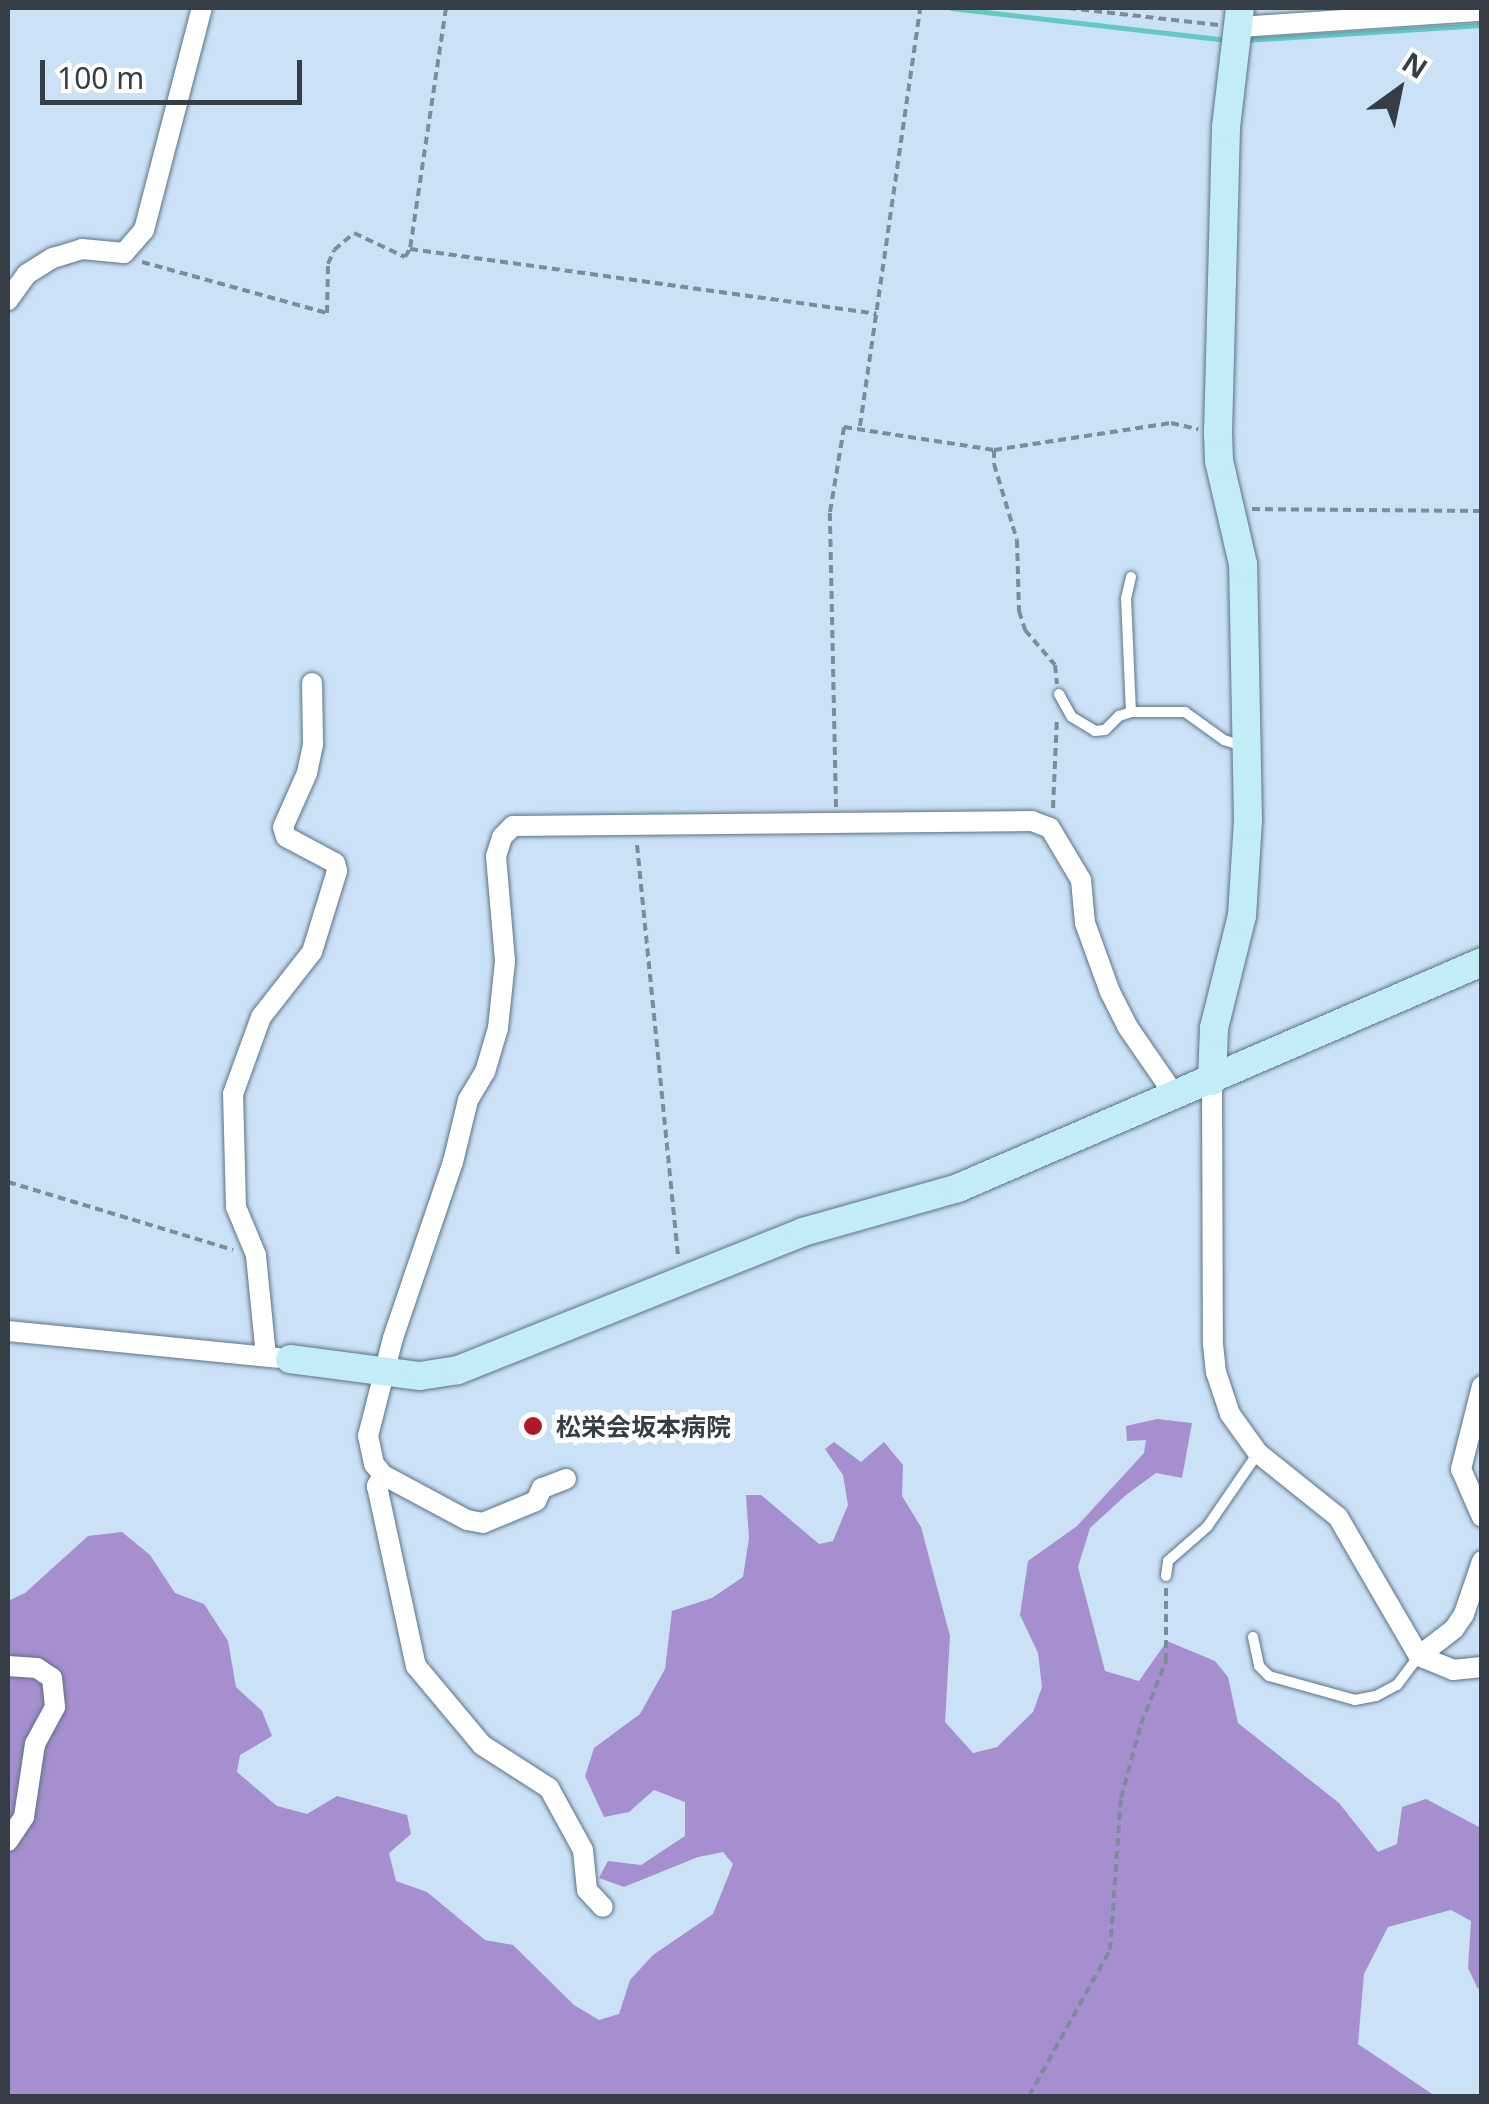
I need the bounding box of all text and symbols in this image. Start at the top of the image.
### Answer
scale bar [45,40,308,102]
north arrow [1349,40,1449,140]
text: N [1395,43,1435,87]
text: 100 m [57,57,144,98]
place label: 松栄会坂本病院 [556,1411,731,1441]
marker: 松栄会坂本病院 [520,1413,546,1439]

